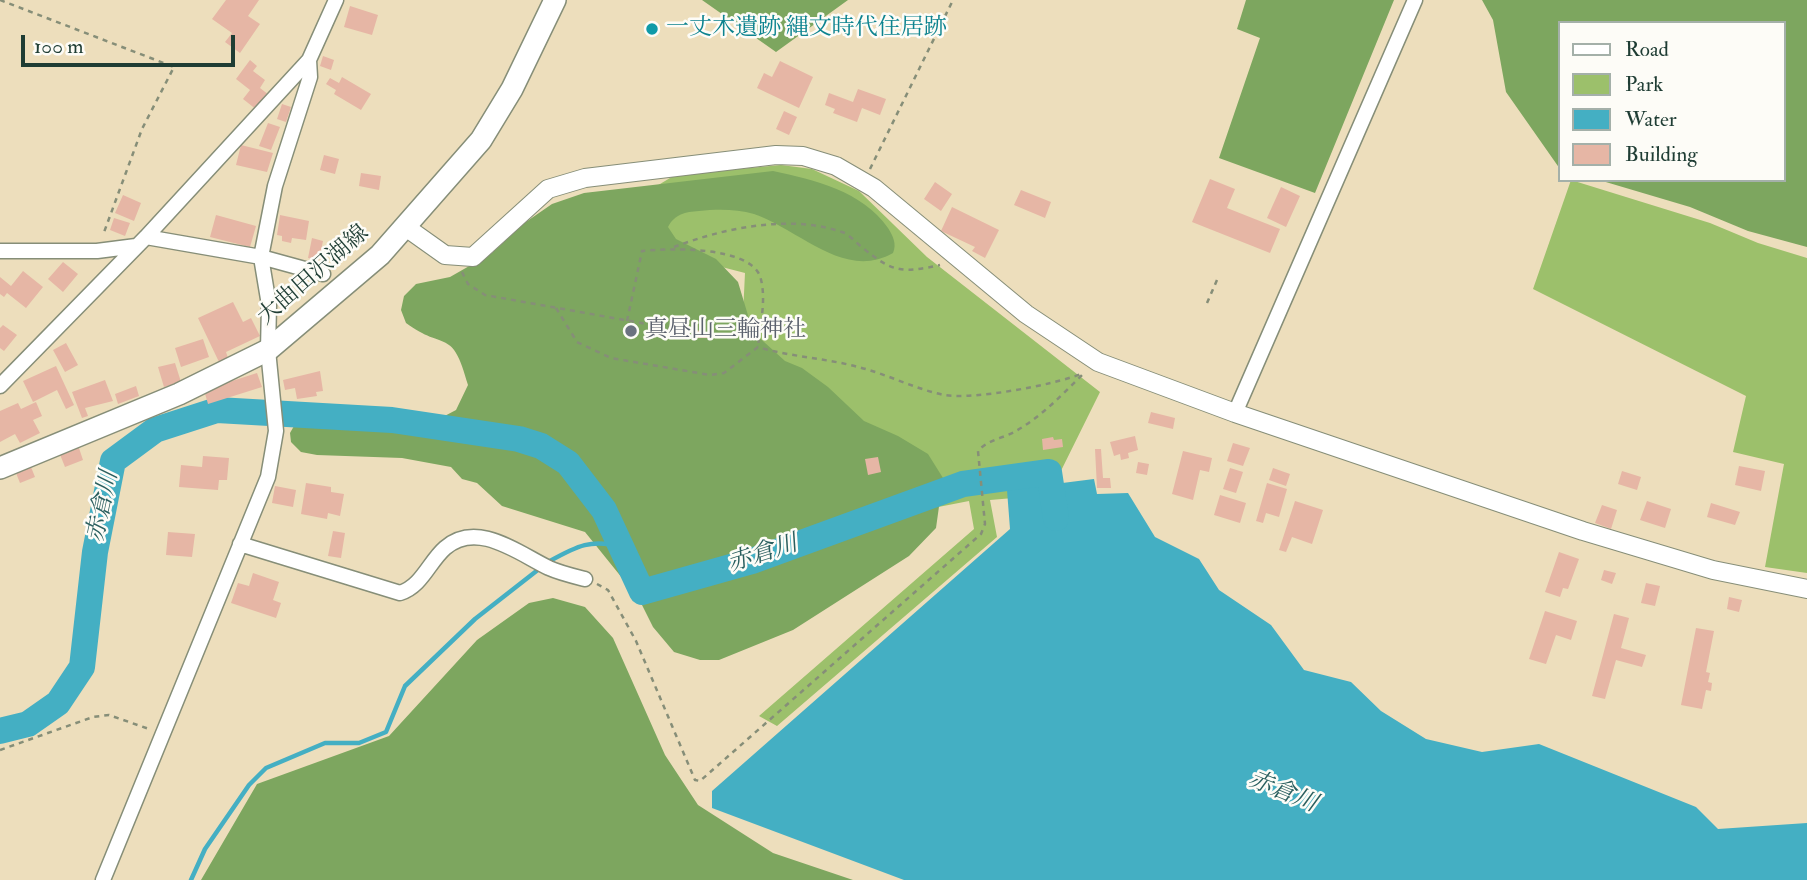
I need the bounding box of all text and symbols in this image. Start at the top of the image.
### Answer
place label: 一丈木遺跡 縄文時代住居跡 [666,15,947,43]
scale bar [24,21,238,65]
marker: 一丈木遺跡 縄文時代住居跡 [644,21,660,37]
legend [1559,21,1786,182]
text: 100 m [34,33,84,60]
text: Road [1625,36,1669,63]
text: Park [1625,71,1663,98]
text: Water [1625,106,1677,133]
text: Building [1625,141,1698,168]
street label: 大曲田沢湖線 [253,220,375,332]
place label: 真昼山三輪神社 [645,317,806,345]
marker: 真昼山三輪神社 [623,323,639,339]
water label: 赤倉川 [82,469,126,545]
water label: 赤倉川 [724,530,802,580]
water label: 赤倉川 [1243,766,1321,820]

